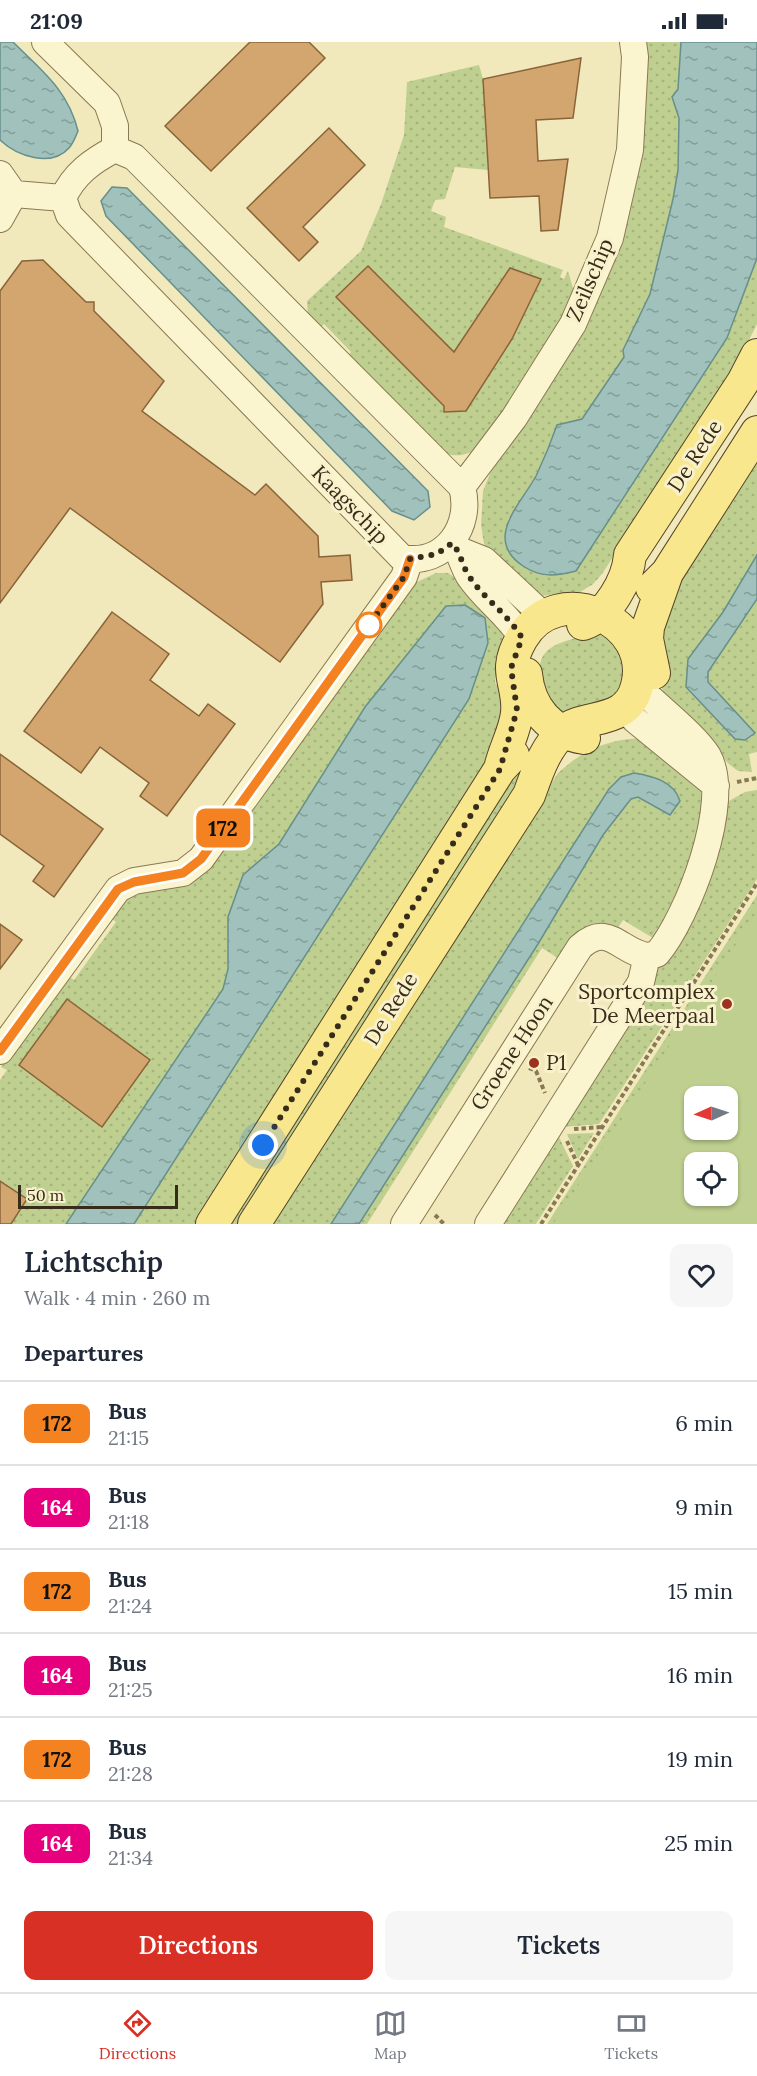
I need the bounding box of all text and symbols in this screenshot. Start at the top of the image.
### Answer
text: 21:09 [30,7,83,35]
street label: Zeilschip [560,234,619,325]
street label: De Rede [661,414,728,497]
street label: Kaagschip [306,459,395,550]
unlabelled marker [356,612,382,638]
line badge: 172 [188,808,258,848]
text: 172 [208,815,238,842]
street label: De Rede [358,967,423,1050]
place label: Sportcomplex De Meerpaal [578,978,715,1029]
street label: Groene Hoon [464,990,559,1115]
marker: Sportcomplex De Meerpaal [720,997,734,1011]
place label: P1 [546,1049,566,1076]
marker: P1 [527,1056,541,1070]
north arrow [684,1086,738,1140]
map controls [684,1086,738,1206]
your location [248,1130,278,1160]
button: locate [684,1152,738,1206]
scale bar [18,1182,178,1210]
text: 50 m [27,1185,64,1205]
text: Lichtschip [24,1244,163,1280]
button: heart [670,1244,733,1307]
text: Walk · 4 min · 260 m [24,1285,210,1310]
text: Departures [24,1339,143,1367]
text: Bus [108,1397,147,1425]
text: 6 min [675,1409,733,1437]
text: 172 [42,1410,72,1437]
text: 21:15 [108,1425,149,1450]
text: Bus [108,1481,147,1509]
text: 9 min [675,1493,733,1521]
text: 164 [41,1494,73,1521]
text: 21:18 [108,1509,150,1534]
text: Bus [108,1565,147,1593]
text: 15 min [668,1577,733,1605]
text: 172 [42,1578,72,1605]
text: 21:24 [108,1593,152,1618]
text: Bus [108,1649,147,1677]
text: 16 min [667,1661,733,1689]
text: 164 [41,1662,73,1689]
text: 21:25 [108,1677,153,1702]
text: Bus [108,1733,147,1761]
text: 19 min [667,1745,733,1773]
text: 172 [42,1746,72,1773]
text: 21:28 [108,1761,153,1786]
text: Bus [108,1817,147,1845]
text: 25 min [664,1829,733,1857]
text: 164 [41,1830,73,1857]
text: 21:34 [108,1845,153,1870]
button: Directions [24,1911,373,1980]
button: Tickets [385,1911,733,1980]
tab: Directions [99,2007,176,2063]
tab: Map [374,2007,407,2063]
tab: Tickets [604,2007,658,2063]

